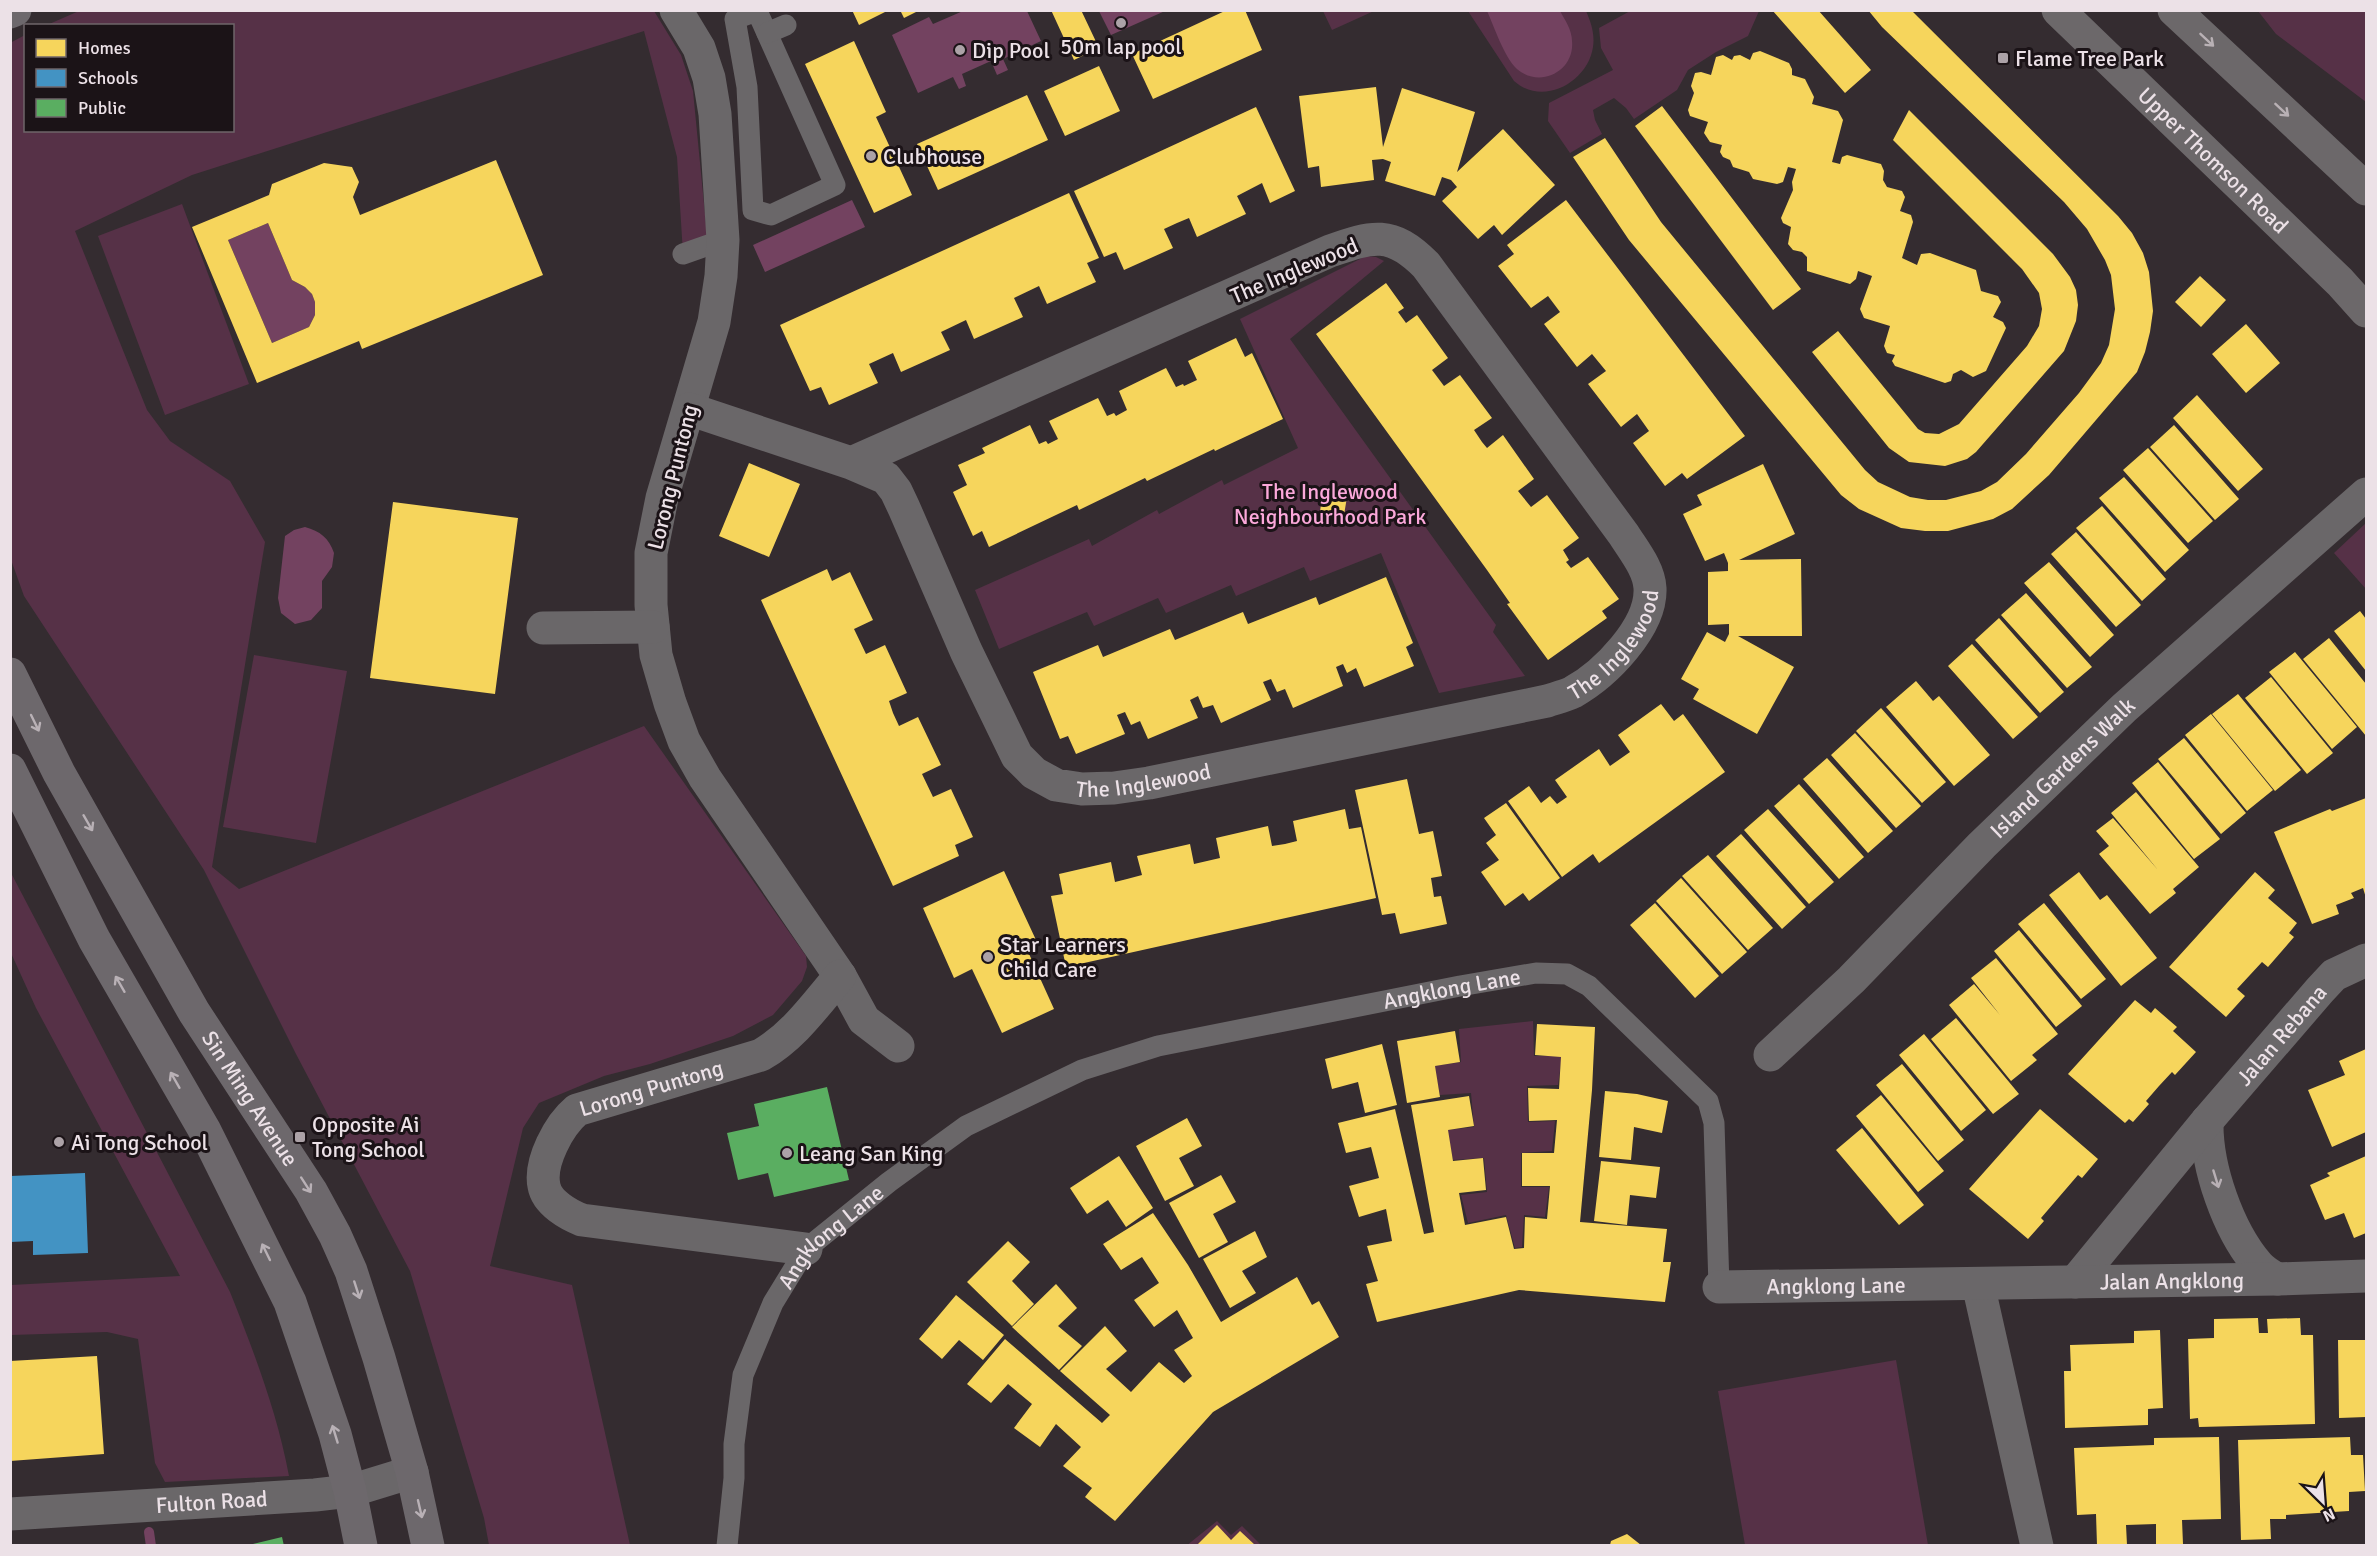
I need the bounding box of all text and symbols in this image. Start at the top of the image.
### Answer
marker: 50m lap pool [1114,16,1128,30]
legend [24,24,234,132]
place label: 50m lap pool [1060,33,1182,60]
one-way arrow [2199,33,2214,48]
text: Homes [78,37,131,59]
place label: Dip Pool [972,37,1050,64]
marker: Dip Pool [953,43,967,57]
place label: Flame Tree Park [2015,45,2164,72]
marker: Flame Tree Park [1996,51,2010,65]
text: Schools [78,67,138,89]
street label: Upper Thomson Road [2132,82,2294,239]
text: Public [78,97,126,119]
one-way arrow [2274,103,2289,117]
place label: Clubhouse [883,143,982,170]
marker: Clubhouse [864,149,878,163]
street label: The Inglewood [1226,231,1362,309]
street label: Lorong Puntong [641,402,704,553]
park label: The Inglewood Neighbourhood Park [1234,478,1426,530]
street label: The Inglewood [1563,589,1664,706]
street label: Island Gardens Walk [1984,692,2141,844]
one-way arrow [29,714,41,732]
street label: The Inglewood [1074,758,1213,804]
one-way arrow [83,814,95,831]
place label: Star Learners Child Care [1000,931,1126,983]
marker: Star Learners Child Care [981,950,995,964]
street label: Angklong Lane [1381,963,1523,1015]
one-way arrow [114,976,125,994]
street label: Jalan Rebana [2231,979,2333,1091]
street label: Sin Ming Avenue [196,1026,304,1171]
street label: Lorong Puntong [576,1054,726,1123]
one-way arrow [169,1072,181,1089]
place label: Opposite Ai Tong School [312,1111,425,1163]
place label: Ai Tong School [71,1129,208,1156]
marker: Opposite Ai Tong School [293,1130,307,1144]
marker: Ai Tong School [52,1135,66,1149]
place label: Leang San King [799,1140,943,1167]
marker: Leang San King [780,1146,794,1160]
one-way arrow [2211,1169,2222,1188]
one-way arrow [300,1176,312,1192]
street label: Angklong Lane [772,1179,889,1294]
one-way arrow [260,1244,271,1262]
street label: Jalan Angklong [2100,1266,2244,1296]
street label: Angklong Lane [1766,1271,1906,1300]
one-way arrow [352,1280,363,1299]
one-way arrow [329,1425,340,1444]
north arrow [2293,1472,2353,1532]
street label: Fulton Road [155,1485,268,1519]
one-way arrow [415,1499,426,1518]
text: N [2320,1503,2338,1526]

